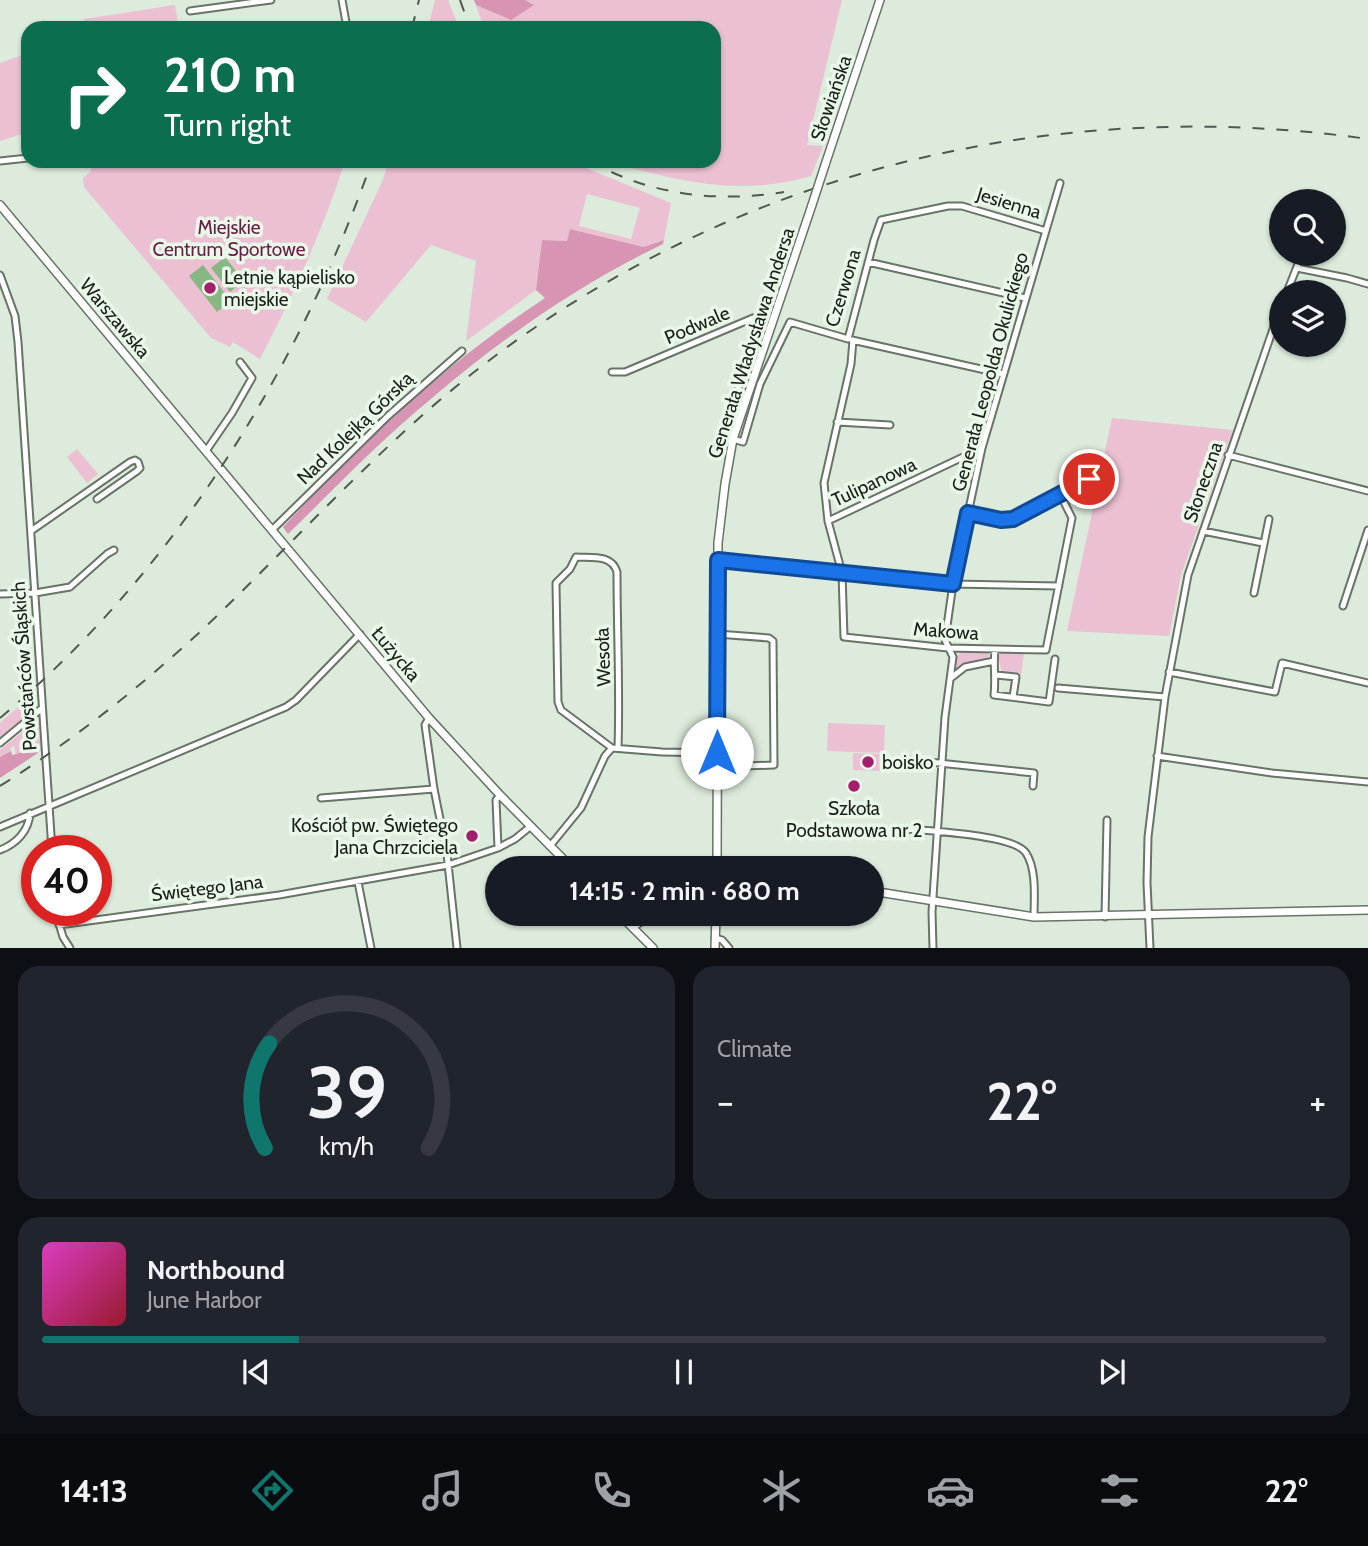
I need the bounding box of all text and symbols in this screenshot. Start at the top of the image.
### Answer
text: 210 m [164,45,296,104]
icon: right [49,49,140,140]
street label: Słowiańska [806,52,856,144]
text: Turn right [164,105,291,144]
street label: Jesienna [973,182,1044,224]
map controls [1269,189,1346,357]
button: search [1269,189,1346,266]
park label: Miejskie Centrum Sportowe [152,216,306,261]
street label: Generała Władysława Andersa [703,225,799,461]
street label: Czerwona [820,246,866,330]
street label: Generała Leopolda Okulickiego [947,250,1033,494]
place label: Letnie kąpielisko miejskie [224,266,355,311]
street label: Warszawska [75,273,155,363]
marker: Letnie kąpielisko miejskie [202,280,218,296]
button: layers [1269,280,1346,357]
street label: Podwale [661,301,733,349]
street label: Nad Kolejką Górską [292,366,418,489]
street label: Słoneczna [1179,439,1227,525]
pin [1059,449,1119,509]
street label: Tulipanowa [828,452,920,512]
icon: arrive [1070,460,1108,498]
street label: Powstańców Śląskich [6,581,41,752]
street label: Makowa [912,617,980,645]
street label: Łużycka [367,622,425,686]
street label: Wesoła [590,627,616,687]
position arrow [680,716,754,790]
place label: boisko [882,751,933,774]
marker: boisko [860,754,876,770]
marker: Szkoła Podstawowa nr 2 [846,778,862,794]
place label: Szkoła Podstawowa nr 2 [786,797,922,842]
place label: Kościół pw. Świętego Jana Chrzciciela [291,813,458,859]
marker: Kościół pw. Świętego Jana Chrzciciela [464,828,480,844]
speed limit sign: 40 [21,835,112,926]
street label: Świętego Jana [150,869,264,906]
text: 14:15 · 2 min · 680 m [569,875,800,907]
text: Climate [717,1035,792,1063]
text: 39 [306,1049,387,1137]
text: 22° [986,1070,1057,1133]
text: − [717,1078,734,1125]
text: + [1309,1078,1326,1125]
text: km/h [319,1131,374,1161]
text: Northbound [147,1254,285,1286]
text: June Harbor [147,1286,261,1314]
icon: previous [237,1353,275,1391]
icon: pause [665,1353,703,1391]
icon: next [1093,1353,1131,1391]
icon: directions [248,1466,297,1515]
icon: music [418,1466,467,1515]
icon: phone [587,1466,636,1515]
icon: climate [757,1466,806,1515]
icon: car [926,1466,975,1515]
icon: filters [1095,1466,1144,1515]
text: 14:13 [60,1471,128,1510]
text: 22° [1265,1471,1308,1510]

